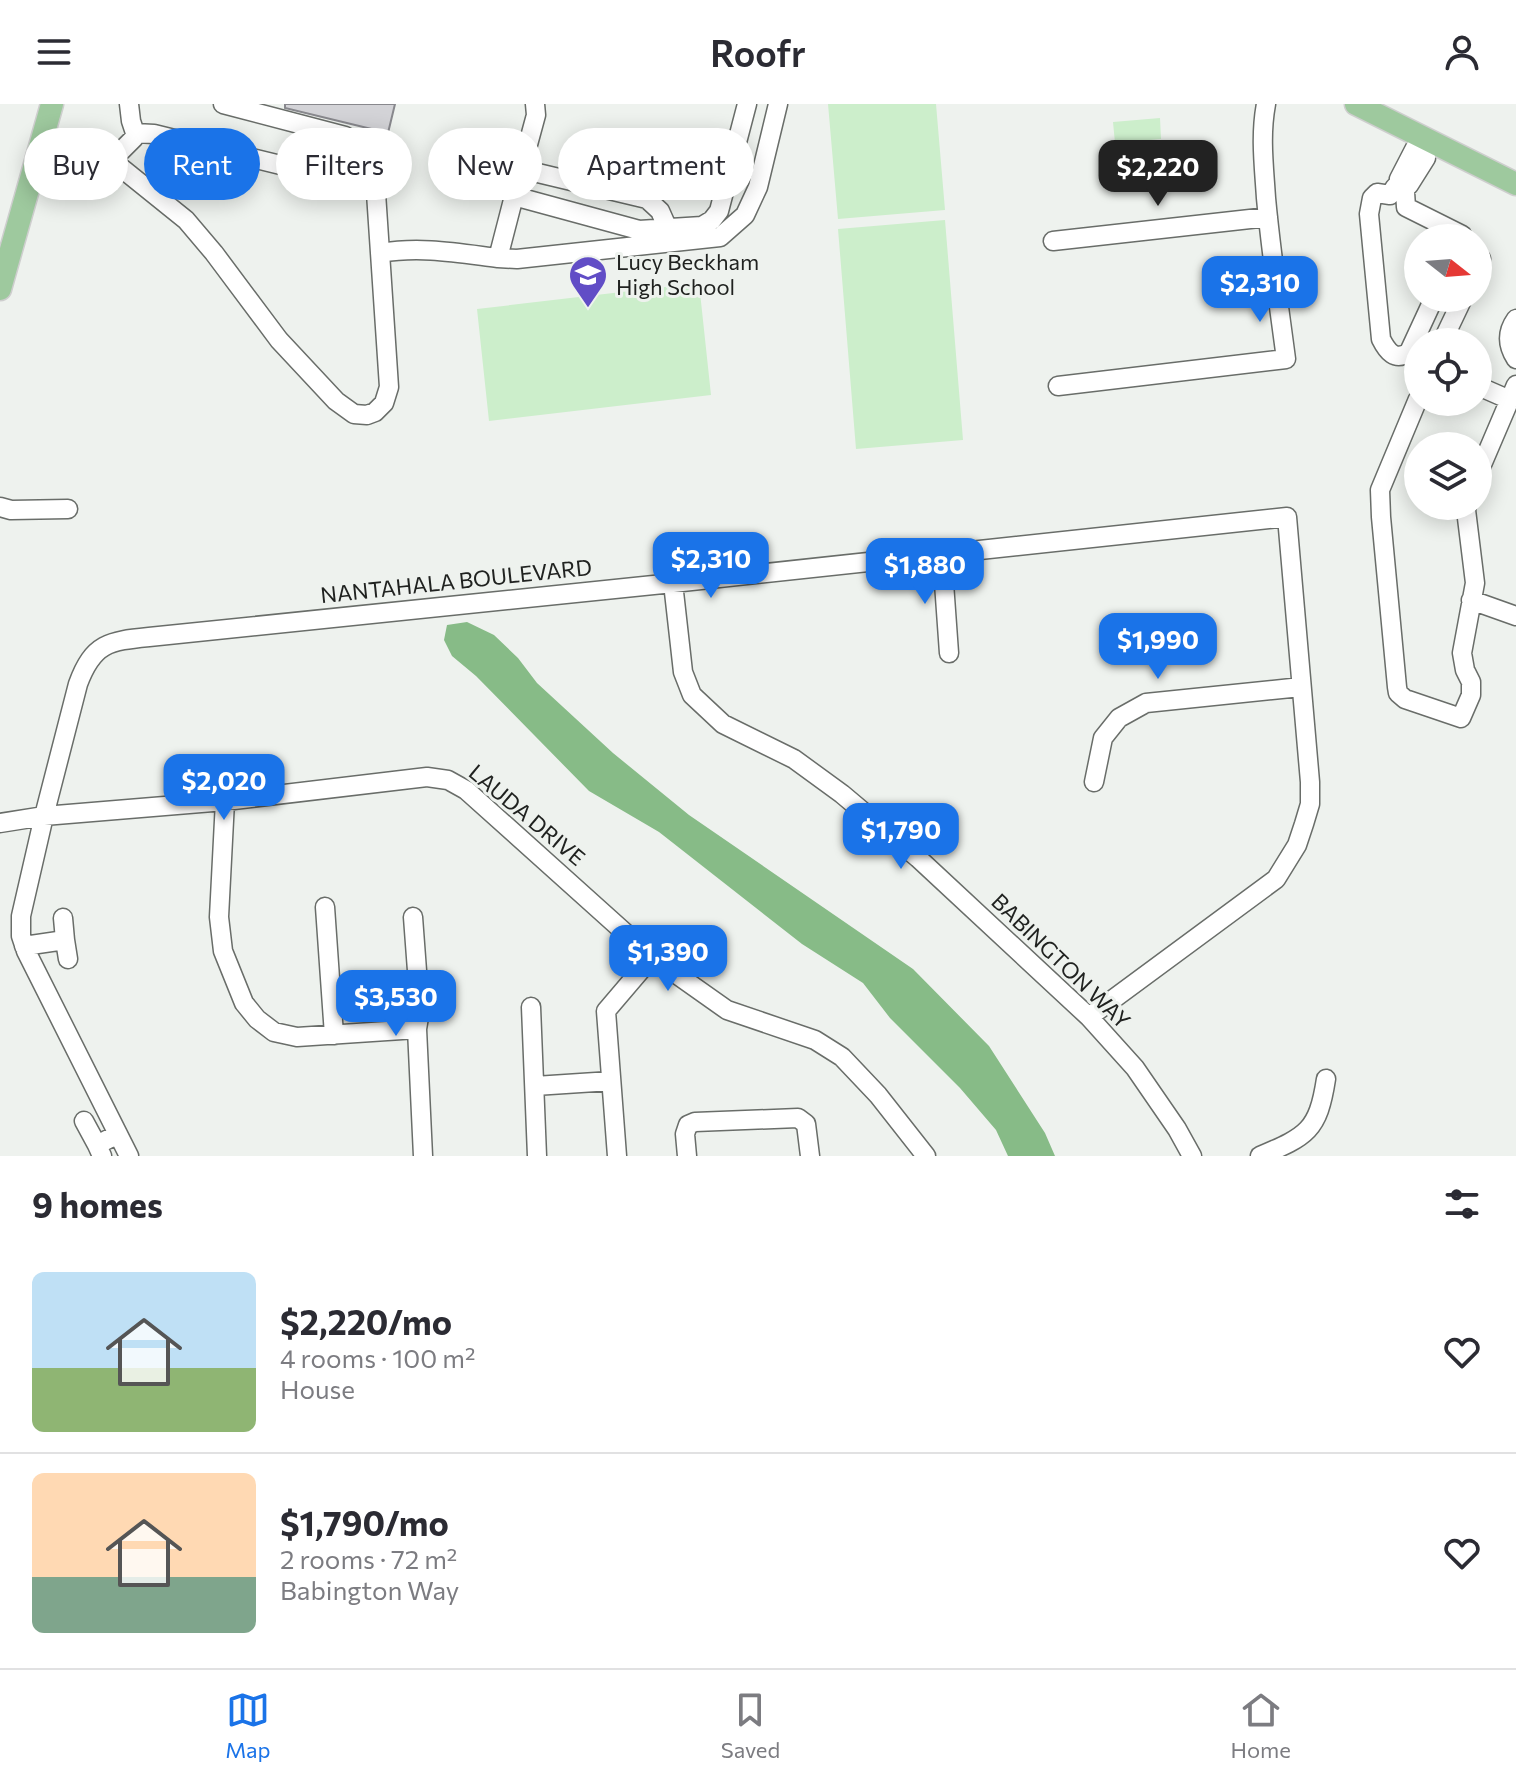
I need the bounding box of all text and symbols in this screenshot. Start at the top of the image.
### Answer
icon: menu [32,30,76,74]
text: Roofr [710,30,806,74]
icon: person [1440,30,1484,74]
chip: Buy [24,128,128,200]
chip: Rent [144,128,260,200]
chip: Filters [276,128,412,200]
chip: New [428,128,542,200]
chip: Apartment [558,128,754,200]
pin: $2,220 [1093,140,1223,208]
text: $2,220 [1117,150,1199,181]
north arrow [1404,224,1492,312]
map controls [1404,224,1492,520]
place label: Lucy Beckham High School [616,248,759,300]
school or university icon: Lucy Beckham High School [567,254,609,309]
pin: $2,310 [1195,256,1325,324]
text: $2,310 [1220,266,1300,297]
button: locate [1404,328,1492,416]
button: layers [1404,432,1492,520]
pin: $2,310 [646,532,776,600]
pin: $1,880 [860,538,990,606]
text: $2,310 [671,542,751,573]
text: $1,880 [884,548,966,579]
street label: NANTAHALA BOULEVARD [319,553,593,608]
pin: $1,990 [1093,613,1223,681]
text: $1,990 [1117,623,1199,654]
pin: $2,020 [159,754,289,822]
street label: LAUDA DRIVE [464,758,591,871]
text: $2,020 [182,764,266,795]
pin: $1,790 [836,803,966,871]
text: $1,790 [861,813,941,844]
street label: BABINGTON WAY [986,887,1136,1034]
pin: $1,390 [603,925,733,993]
text: $1,390 [627,935,709,966]
pin: $3,530 [331,970,461,1038]
text: $3,530 [354,980,438,1011]
icon: filters [1440,1182,1484,1226]
text: 9 homes [32,1183,163,1225]
text: $2,220/mo [280,1300,452,1342]
icon: home [96,1304,192,1400]
icon: heart [1440,1330,1484,1374]
text: 4 rooms · 100 m² [280,1342,475,1373]
text: House [280,1373,355,1404]
text: $1,790/mo [280,1501,449,1543]
icon: home [96,1505,192,1601]
icon: heart [1440,1531,1484,1575]
text: 2 rooms · 72 m² [280,1543,457,1574]
text: Babington Way [280,1574,459,1605]
tab: Map [225,1688,271,1763]
tab: Saved [721,1688,780,1763]
tab: Home [1230,1688,1291,1763]

